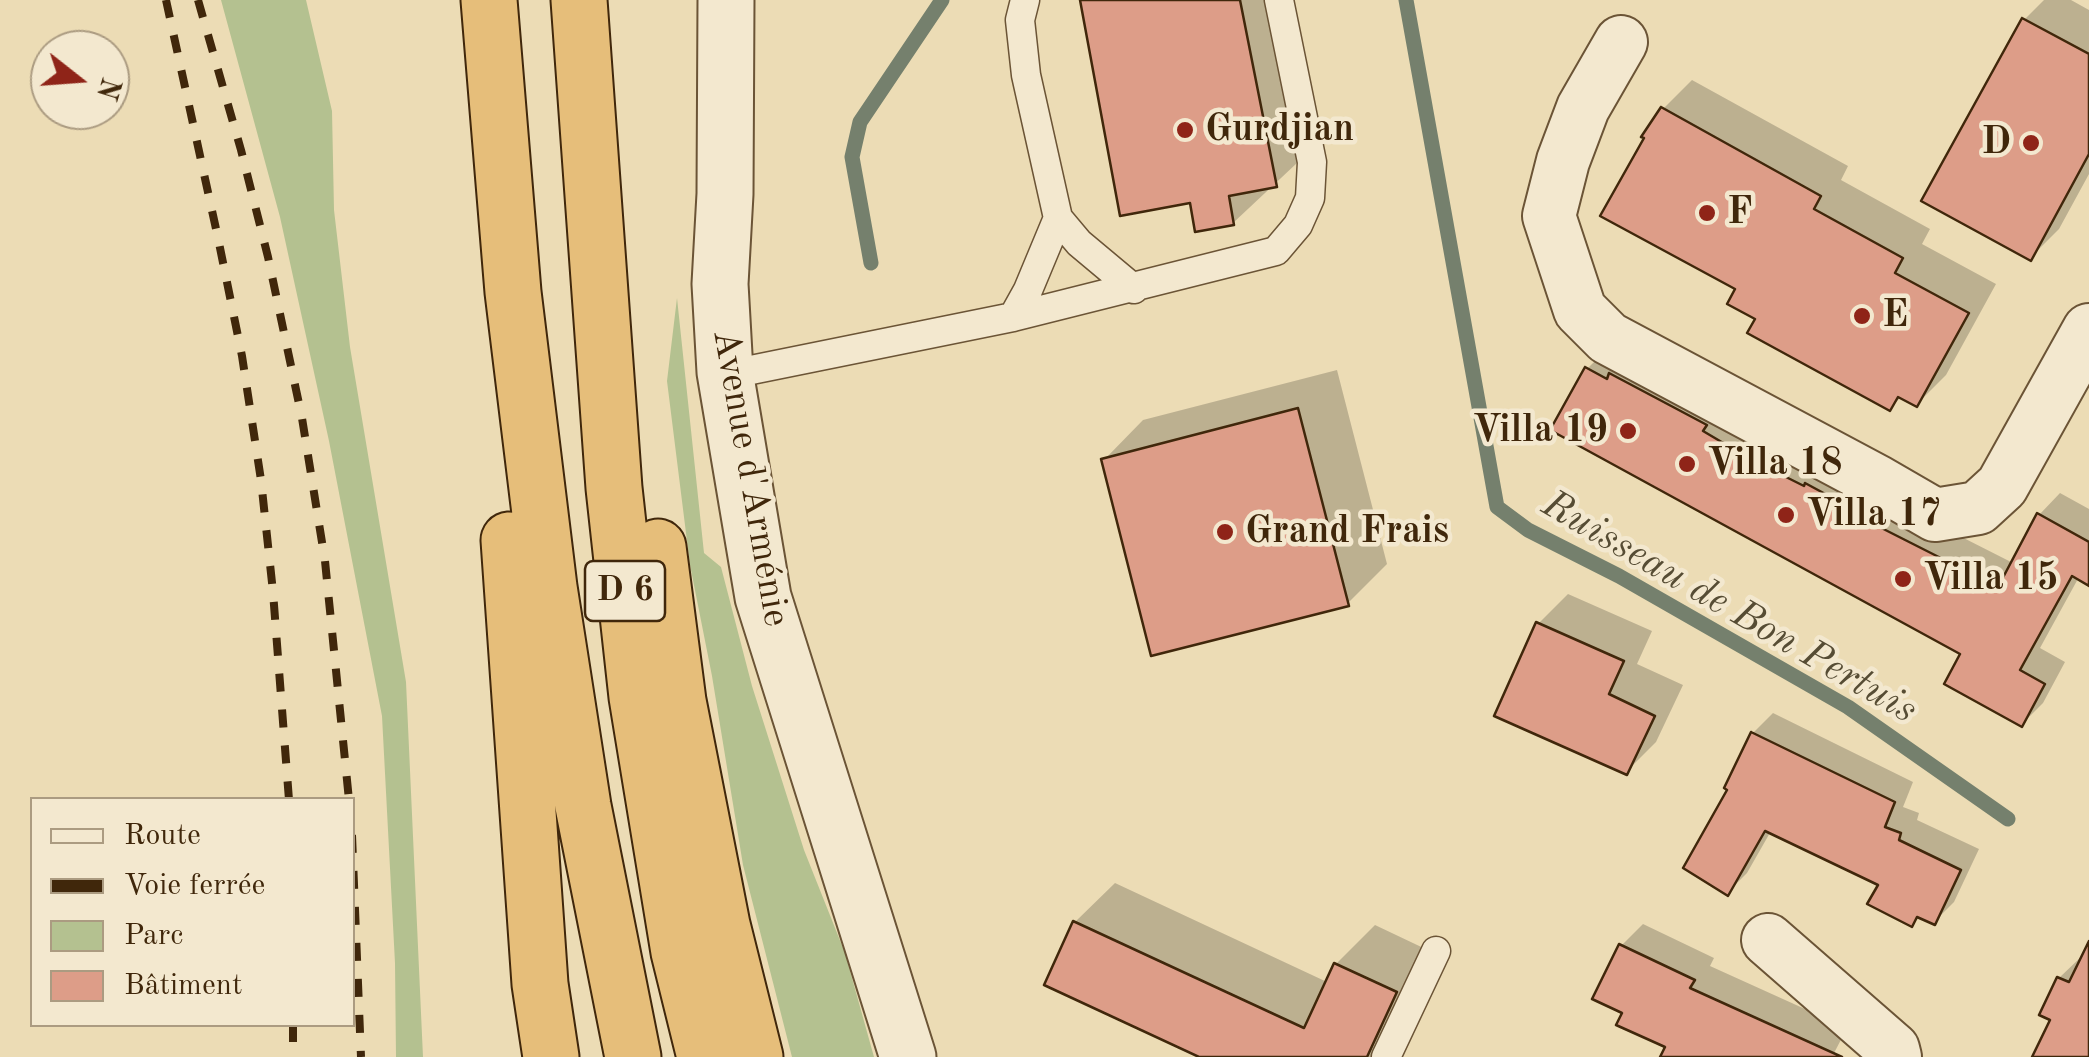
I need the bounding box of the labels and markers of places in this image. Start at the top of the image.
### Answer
place label: Gurdjian [1205,107,1354,153]
marker: Gurdjian [1174,119,1196,141]
place label: D [1981,120,2011,166]
marker: D [2020,132,2042,154]
place label: F [1727,190,1752,236]
marker: F [1696,202,1718,224]
place label: E [1882,293,1908,339]
marker: E [1851,305,1873,327]
place label: Villa 19 [1472,408,1608,454]
marker: Villa 19 [1617,420,1639,442]
place label: Villa 18 [1707,441,1843,487]
marker: Villa 18 [1676,453,1698,475]
place label: Villa 17 [1806,492,1942,538]
marker: Villa 17 [1775,504,1797,526]
place label: Grand Frais [1245,509,1449,555]
marker: Grand Frais [1214,521,1236,543]
place label: Villa 15 [1923,556,2059,602]
marker: Villa 15 [1892,568,1914,590]

